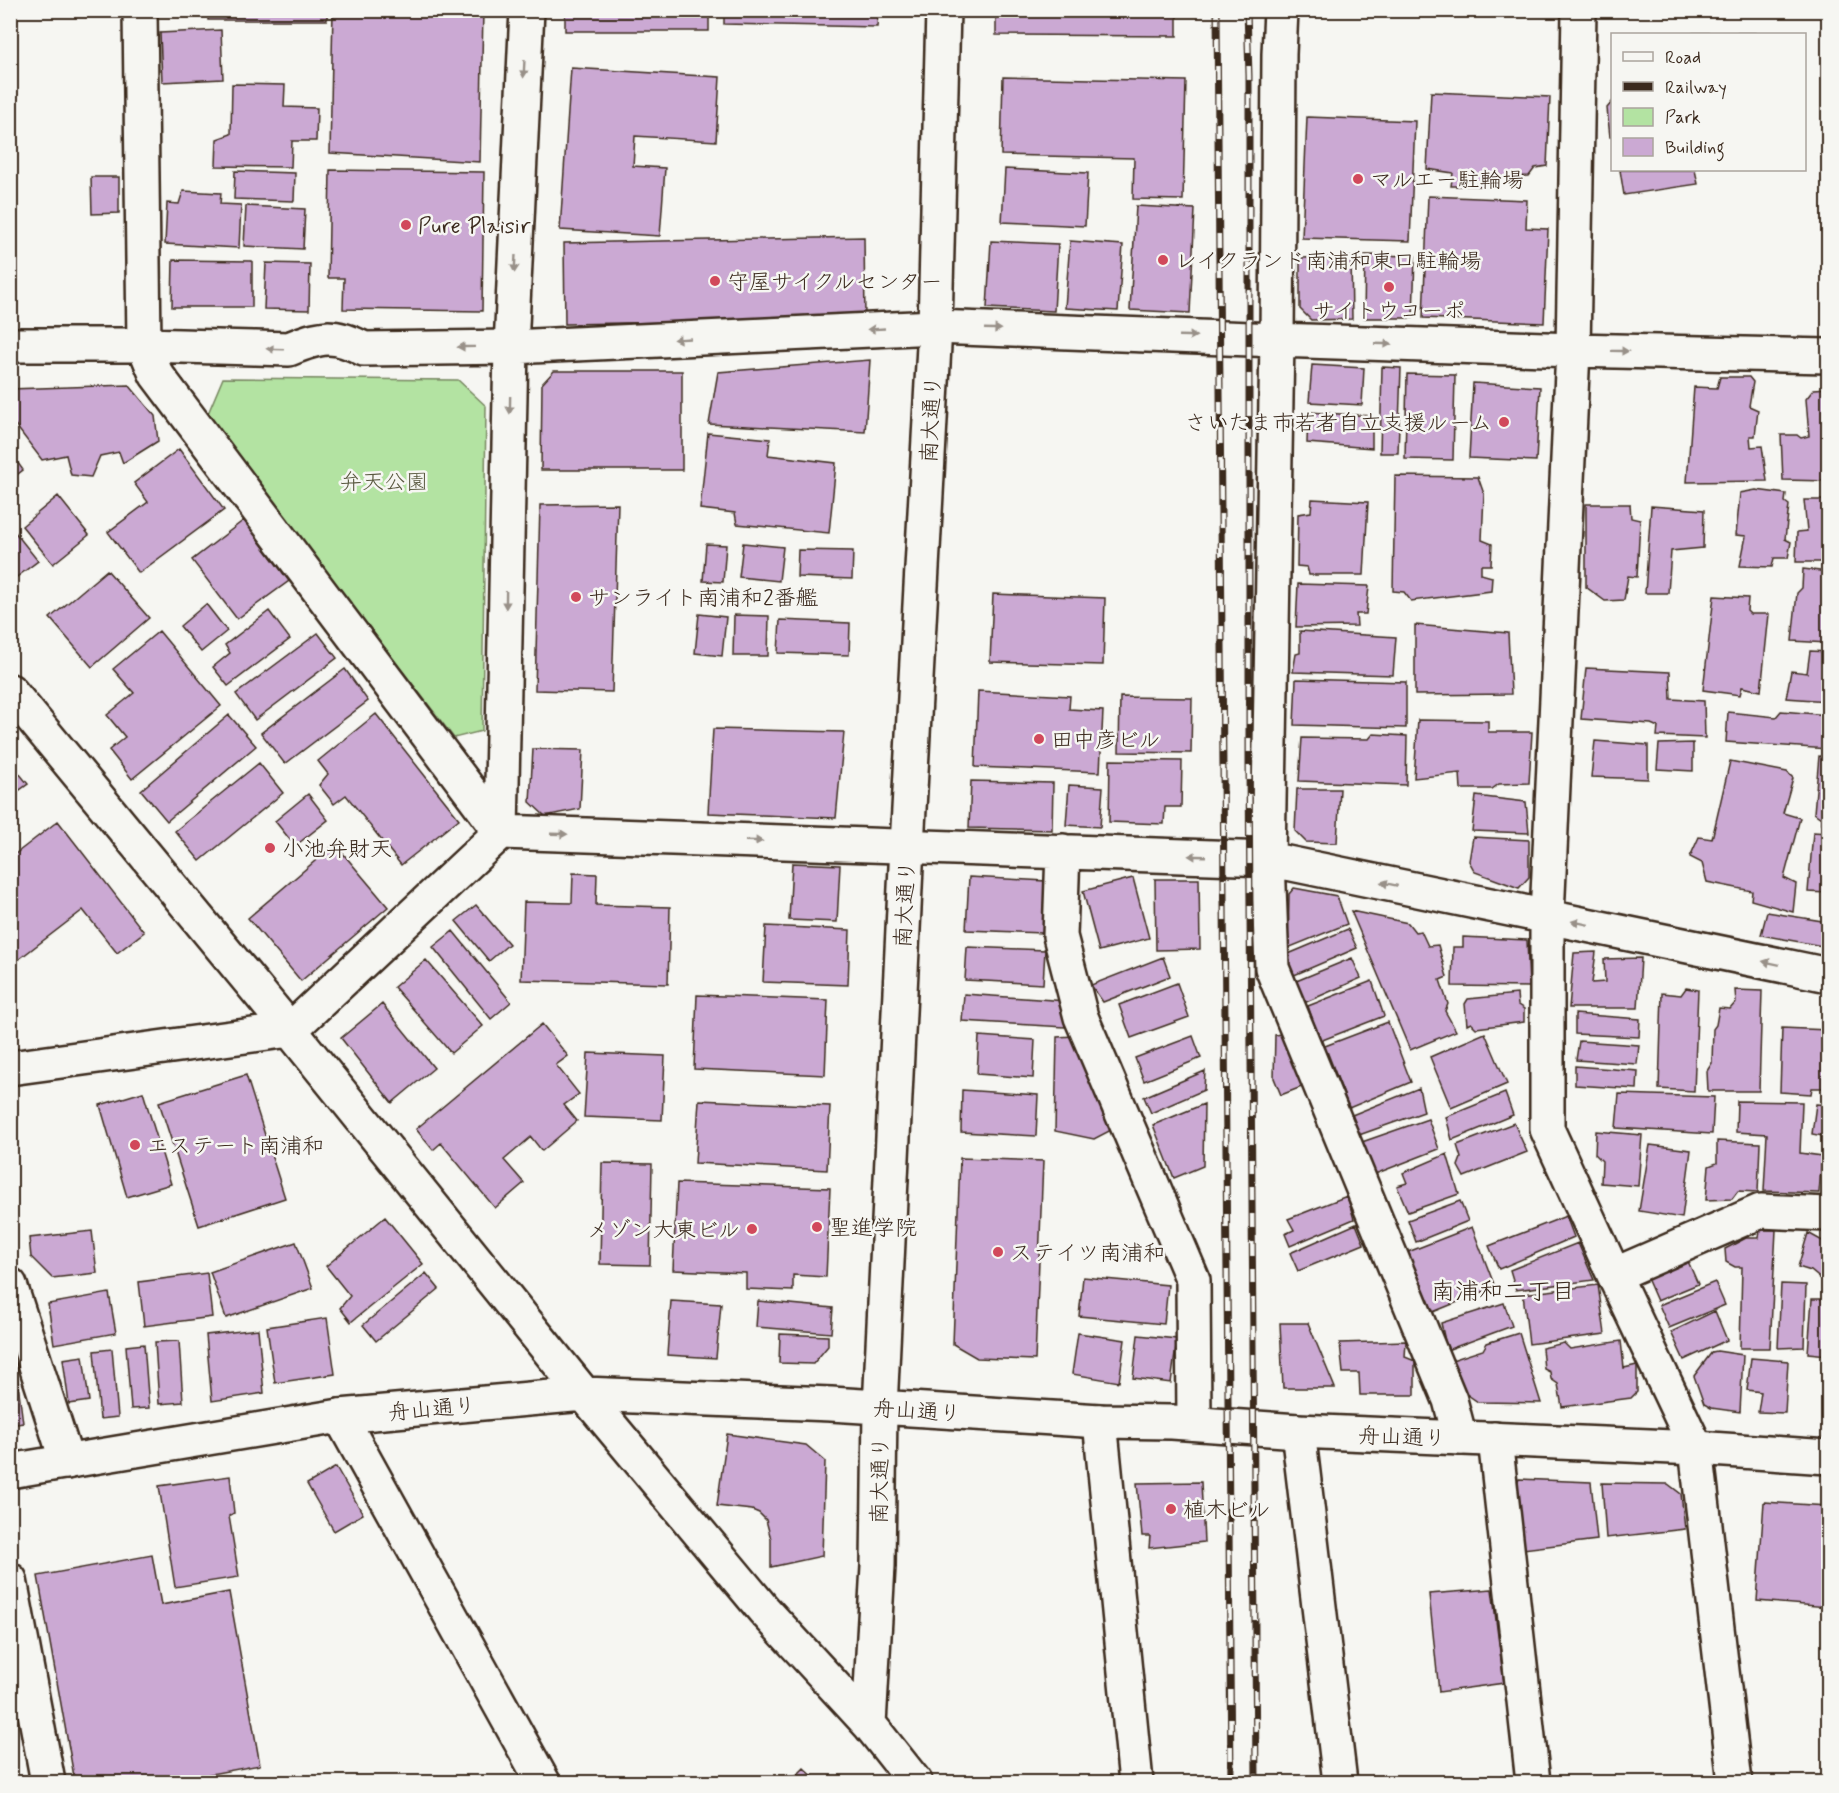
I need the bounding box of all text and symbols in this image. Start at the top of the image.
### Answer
legend [1611,33,1806,171]
text: Road [1665,46,1701,70]
one-way arrow [520,59,529,78]
text: Railway [1665,76,1727,100]
text: Park [1665,106,1701,130]
text: Building [1665,136,1725,162]
place label: マルエー駐輪場 [1370,167,1524,195]
marker: マルエー駐輪場 [1351,172,1365,186]
place label: Pure Plaisir [418,213,531,241]
marker: Pure Plaisir [399,218,413,232]
place label: レイクランド南浦和東口駐輪場 [1175,248,1481,276]
marker: レイクランド南浦和東口駐輪場 [1156,253,1170,267]
one-way arrow [511,254,520,273]
place label: 守屋サイクルセンター [727,269,943,297]
marker: 守屋サイクルセンター [708,274,722,288]
marker: サイトウコーポ [1382,280,1396,294]
place label: サイトウコーポ [1313,298,1465,326]
one-way arrow [984,324,1003,333]
one-way arrow [867,325,886,334]
one-way arrow [1179,332,1198,341]
one-way arrow [672,334,691,343]
one-way arrow [1374,339,1393,349]
one-way arrow [456,343,475,352]
one-way arrow [266,344,285,354]
one-way arrow [1610,347,1629,356]
street label: 南大通り [916,374,948,464]
one-way arrow [505,396,515,415]
place label: さいたま市若者自立支援ルーム [1185,410,1492,438]
marker: さいたま市若者自立支援ルーム [1497,415,1511,429]
park label: 弁天公園 [340,469,428,497]
place label: サンライト南浦和2番艦 [588,585,818,613]
marker: サンライト南浦和2番艦 [569,590,583,604]
one-way arrow [501,591,511,610]
place label: 田中彦ビル [1051,727,1161,755]
marker: 田中彦ビル [1032,732,1046,746]
one-way arrow [550,830,569,839]
place label: 小池弁財天 [282,836,392,864]
one-way arrow [745,836,764,845]
marker: 小池弁財天 [263,841,277,855]
one-way arrow [1187,851,1206,860]
street label: 南大通り [890,859,922,949]
one-way arrow [1380,879,1399,888]
one-way arrow [1571,918,1590,927]
one-way arrow [1761,958,1780,967]
place label: エステート南浦和 [147,1133,324,1161]
marker: エステート南浦和 [128,1138,142,1152]
place label: 聖進学院 [829,1215,917,1243]
place label: メゾン大東ビル [586,1217,740,1245]
marker: 聖進学院 [810,1220,824,1234]
marker: メゾン大東ビル [745,1222,759,1236]
place label: ステイツ南浦和 [1010,1240,1165,1268]
marker: ステイツ南浦和 [991,1245,1005,1259]
district label: 南浦和二丁目 [1431,1277,1575,1308]
street label: 舟山通り [387,1392,477,1428]
street label: 舟山通り [872,1395,962,1429]
street label: 舟山通り [1357,1422,1446,1454]
street label: 南大通り [866,1436,896,1524]
place label: 植木ビル [1183,1497,1271,1525]
marker: 植木ビル [1164,1502,1178,1516]

